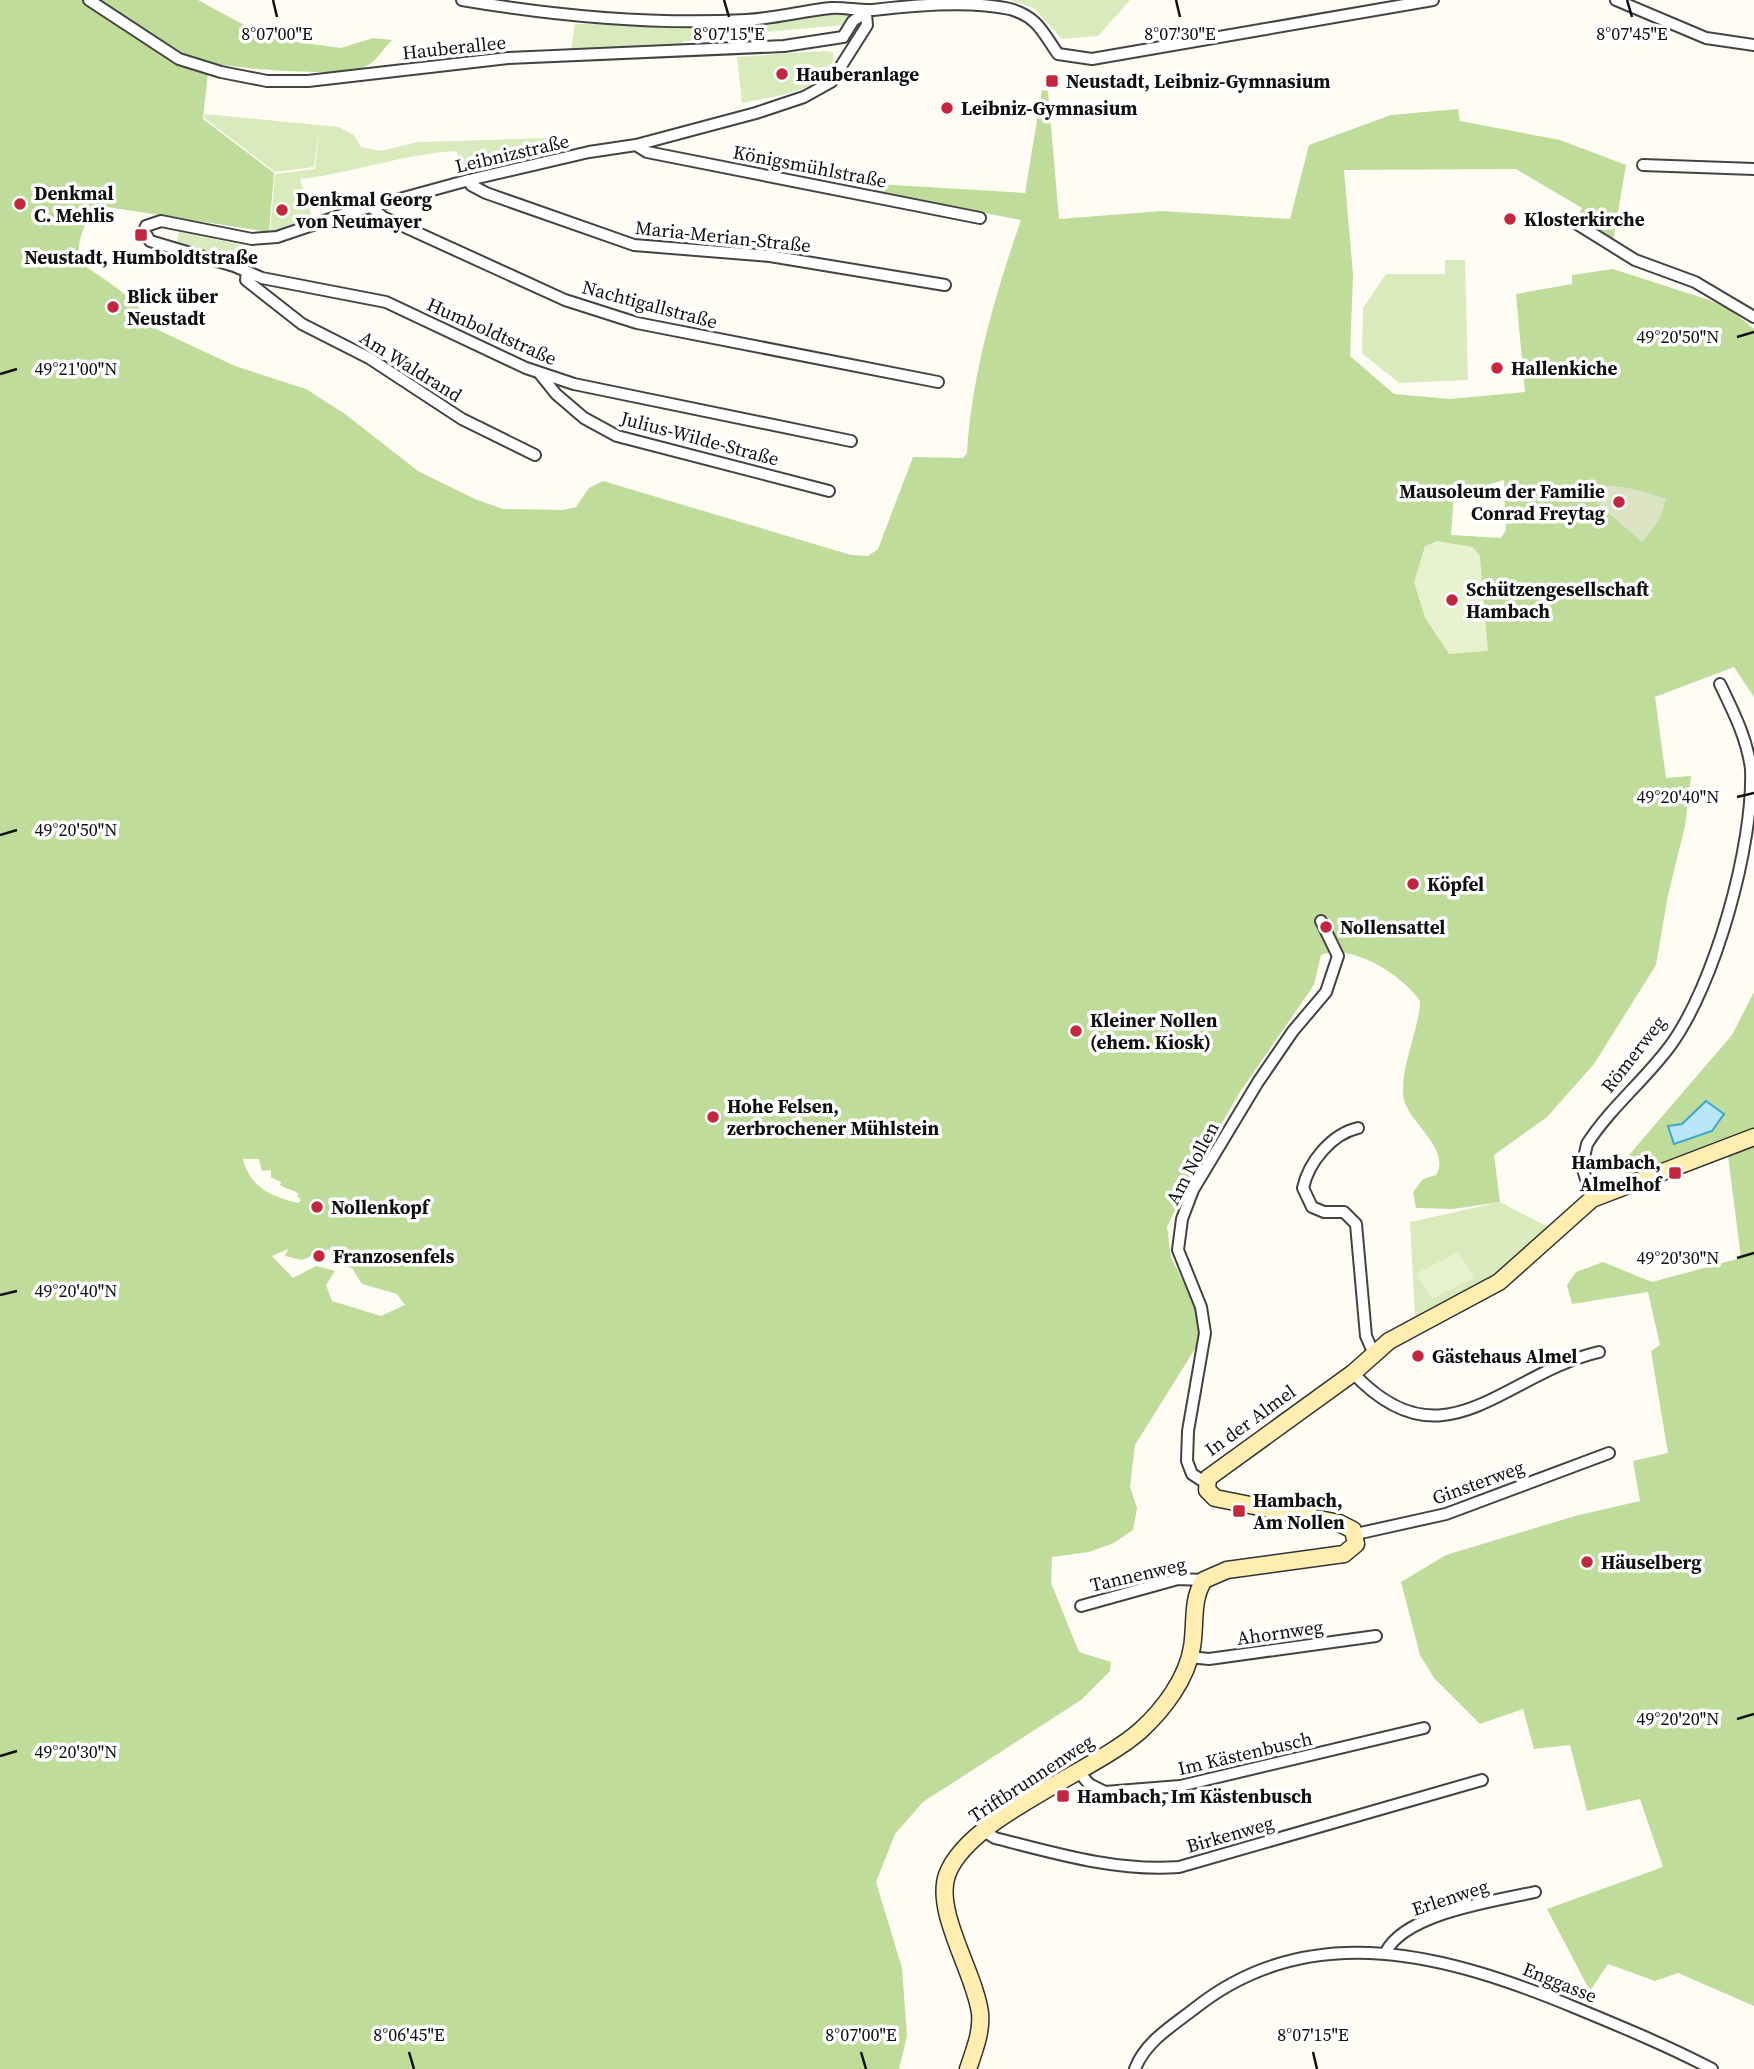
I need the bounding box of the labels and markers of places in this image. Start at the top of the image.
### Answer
place label: Hauberanlage [796,61,919,87]
marker: Hauberanlage [774,66,790,82]
place label: Neustadt, Leibniz-Gymnasium [1066,68,1330,94]
marker: Neustadt, Leibniz-Gymnasium [1044,73,1060,89]
place label: Leibniz-Gymnasium [961,95,1137,121]
marker: Leibniz-Gymnasium [939,100,955,116]
place label: Denkmal C. Mehlis [34,180,115,228]
place label: Denkmal Georg von Neumayer [295,186,433,234]
marker: Denkmal C. Mehlis [12,196,28,212]
marker: Denkmal Georg von Neumayer [274,202,290,218]
place label: Klosterkirche [1524,206,1645,232]
marker: Klosterkirche [1502,211,1518,227]
marker: Neustadt, Humboldtstraße [133,227,149,243]
place label: Neustadt, Humboldtstraße [24,244,258,270]
place label: Blick über Neustadt [127,283,218,331]
marker: Blick über Neustadt [105,299,121,315]
place label: Hallenkiche [1511,355,1617,381]
marker: Hallenkiche [1489,360,1505,376]
place label: Mausoleum der Familie Conrad Freytag [1399,478,1606,526]
marker: Mausoleum der Familie Conrad Freytag [1611,494,1627,510]
place label: Schützengesellschaft Hambach [1466,576,1650,624]
marker: Schützengesellschaft Hambach [1444,592,1460,608]
place label: Köpfel [1427,871,1484,897]
marker: Köpfel [1405,876,1421,892]
place label: Nollensattel [1340,914,1445,940]
marker: Nollensattel [1318,919,1334,935]
place label: Kleiner Nollen (ehem. Kiosk) [1090,1007,1218,1055]
marker: Kleiner Nollen (ehem. Kiosk) [1068,1023,1084,1039]
place label: Hohe Felsen, zerbrochener Mühlstein [727,1093,940,1141]
marker: Hohe Felsen, zerbrochener Mühlstein [705,1109,721,1125]
place label: Hambach, Almelhof [1571,1149,1663,1197]
marker: Hambach, Almelhof [1667,1165,1683,1181]
place label: Nollenkopf [331,1194,431,1220]
marker: Nollenkopf [309,1199,325,1215]
place label: Franzosenfels [333,1243,455,1269]
marker: Franzosenfels [311,1248,327,1264]
place label: Gästehaus Almel [1432,1343,1577,1369]
marker: Gästehaus Almel [1410,1348,1426,1364]
place label: Hambach, Am Nollen [1253,1487,1345,1535]
marker: Hambach, Am Nollen [1231,1503,1247,1519]
place label: Häuselberg [1601,1549,1702,1575]
marker: Häuselberg [1579,1554,1595,1570]
place label: Hambach, Im Kästenbusch [1077,1783,1313,1809]
marker: Hambach, Im Kästenbusch [1055,1788,1071,1804]

